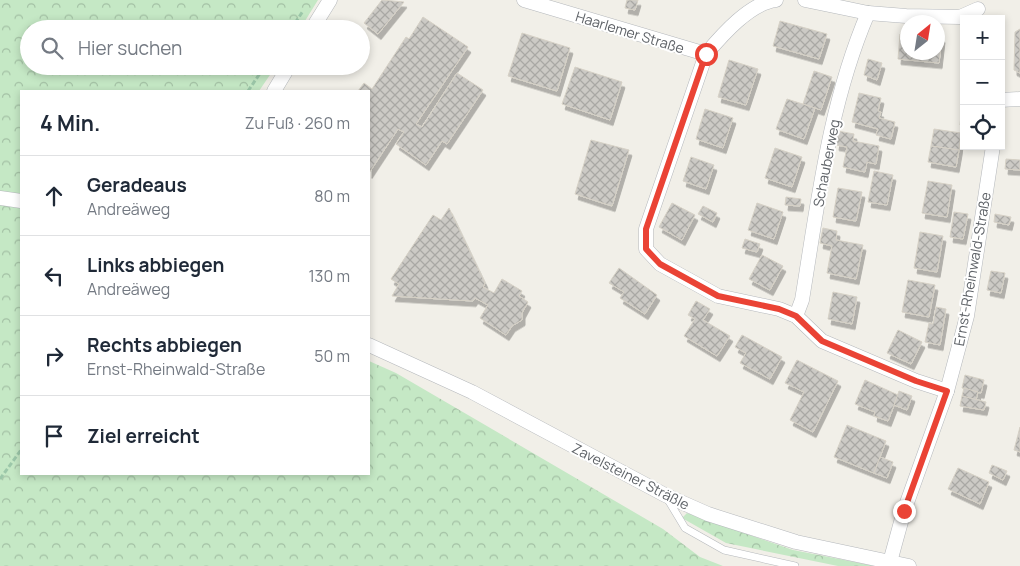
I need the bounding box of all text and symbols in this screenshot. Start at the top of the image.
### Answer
street label: Haarlemer Straße [573,6,687,58]
north arrow [900,15,945,60]
map controls [960,15,1005,150]
button: + [960,15,1005,60]
search box [20,20,370,75]
icon: search [38,34,66,62]
text: Hier suchen [78,35,182,61]
route start [695,43,718,66]
button: − [960,60,1005,105]
button: locate [960,105,1005,150]
text: 4 Min. [40,109,100,137]
text: Zu Fuß · 260 m [245,112,350,134]
street label: Schauberweg [808,117,844,209]
text: Geradeaus [87,172,187,198]
icon: ahead [40,182,68,210]
text: 80 m [314,185,350,207]
street label: Ernst-Rheinwald-Straße [949,191,995,347]
text: Andreäweg [87,198,170,220]
text: Links abbiegen [87,252,224,278]
icon: left [40,262,68,290]
text: 130 m [308,265,350,287]
text: Andreäweg [87,278,170,300]
text: Rechts abbiegen [87,332,242,358]
icon: right [40,342,68,370]
text: 50 m [314,345,350,367]
text: Ernst-Rheinwald-Straße [87,358,265,380]
icon: arrive [40,422,68,450]
text: Ziel erreicht [87,423,200,449]
street label: Zavelsteiner Sträßle [569,438,693,514]
route end [893,500,916,523]

